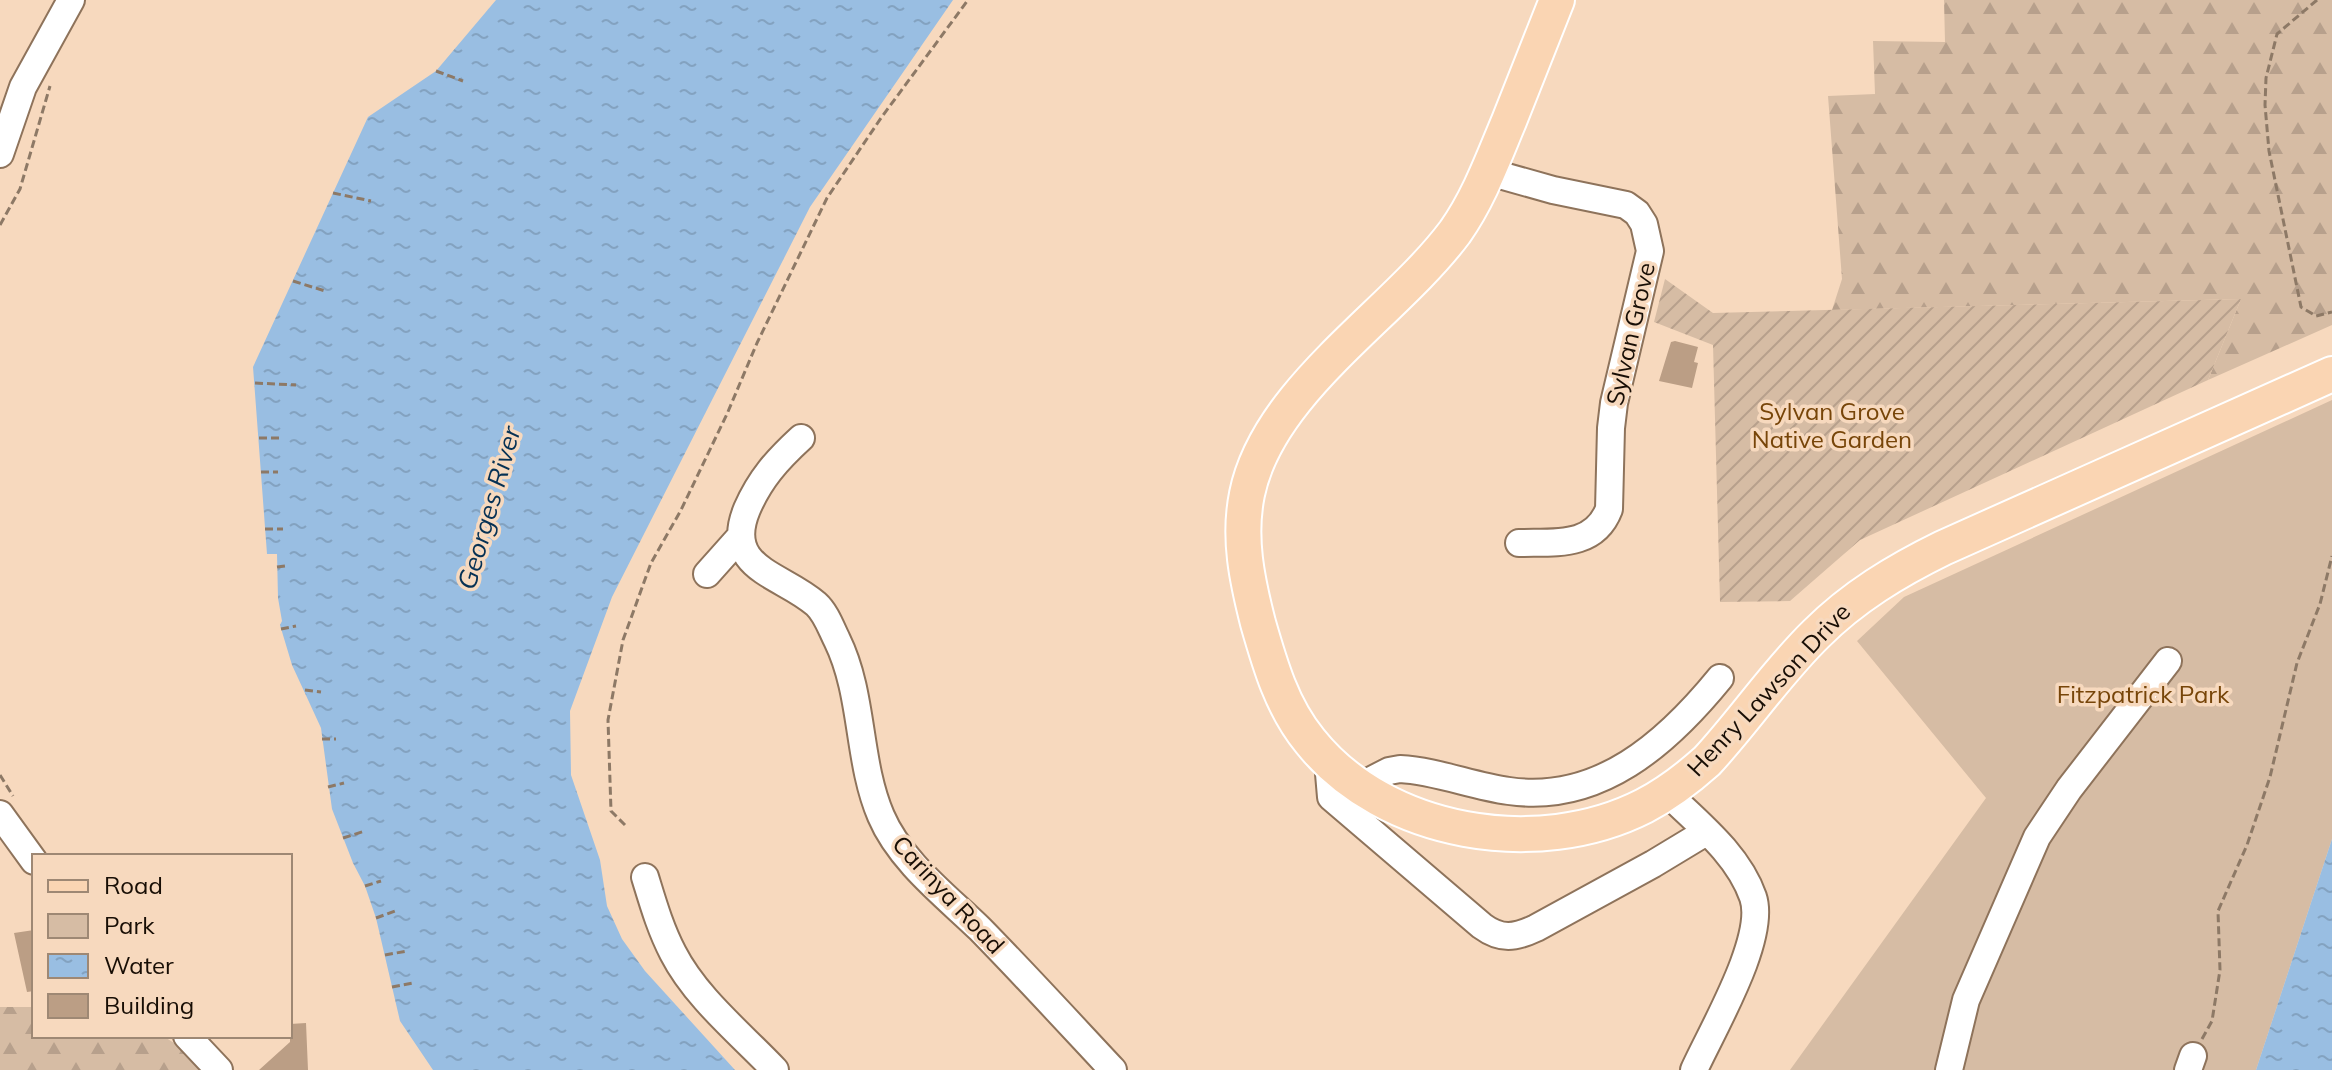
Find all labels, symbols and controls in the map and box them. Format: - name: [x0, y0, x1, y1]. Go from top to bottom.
- street label: Sylvan Grove: [1599, 259, 1661, 408]
- park label: Sylvan Grove Native Garden: [1752, 396, 1912, 454]
- water label: Georges River: [449, 421, 528, 593]
- street label: Henry Lawson Drive: [1680, 597, 1856, 782]
- park label: Fitzpatrick Park: [2057, 679, 2230, 709]
- street label: Carinya Road: [886, 829, 1011, 960]
- legend: [32, 854, 292, 1038]
- text: Road: [104, 870, 163, 900]
- text: Park: [104, 910, 155, 940]
- text: Water: [104, 950, 174, 980]
- text: Building: [104, 990, 194, 1020]

